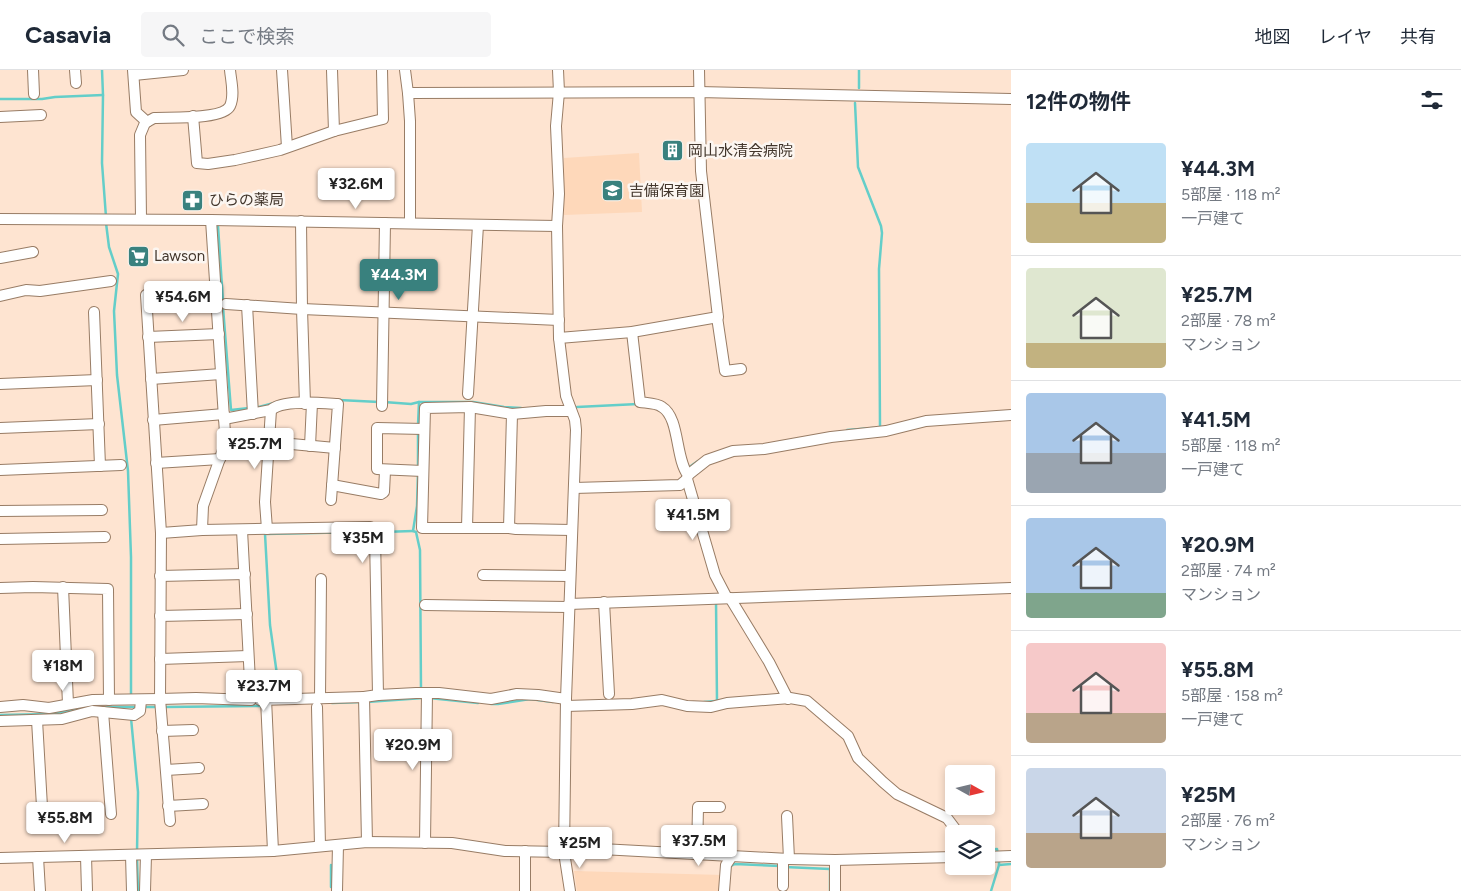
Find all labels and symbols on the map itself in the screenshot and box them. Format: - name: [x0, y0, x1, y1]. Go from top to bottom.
- building icon: 岡山水清会病院: [660, 139, 684, 163]
- place label: 岡山水清会病院: [688, 142, 793, 160]
- pin: ¥32.6M: [315, 168, 397, 210]
- school or university icon: 吉備保育園: [601, 179, 625, 203]
- place label: 吉備保育園: [629, 182, 704, 200]
- pharmacy icon: ひらの薬局: [181, 188, 205, 212]
- place label: ひらの薬局: [209, 191, 284, 209]
- supermarket icon: Lawson: [126, 244, 150, 268]
- place label: Lawson: [154, 247, 205, 265]
- pin: ¥44.3M: [358, 258, 440, 301]
- pin: ¥54.6M: [142, 280, 224, 323]
- pin: ¥25.7M: [214, 428, 296, 470]
- pin: ¥41.5M: [652, 498, 734, 541]
- pin: ¥35M: [333, 522, 393, 564]
- pin: ¥18M: [33, 650, 93, 692]
- pin: ¥23.7M: [223, 670, 305, 712]
- pin: ¥20.9M: [372, 728, 454, 771]
- north arrow: [945, 765, 995, 815]
- pin: ¥55.8M: [24, 802, 106, 844]
- pin: ¥37.5M: [658, 824, 740, 867]
- pin: ¥25M: [550, 826, 610, 869]

